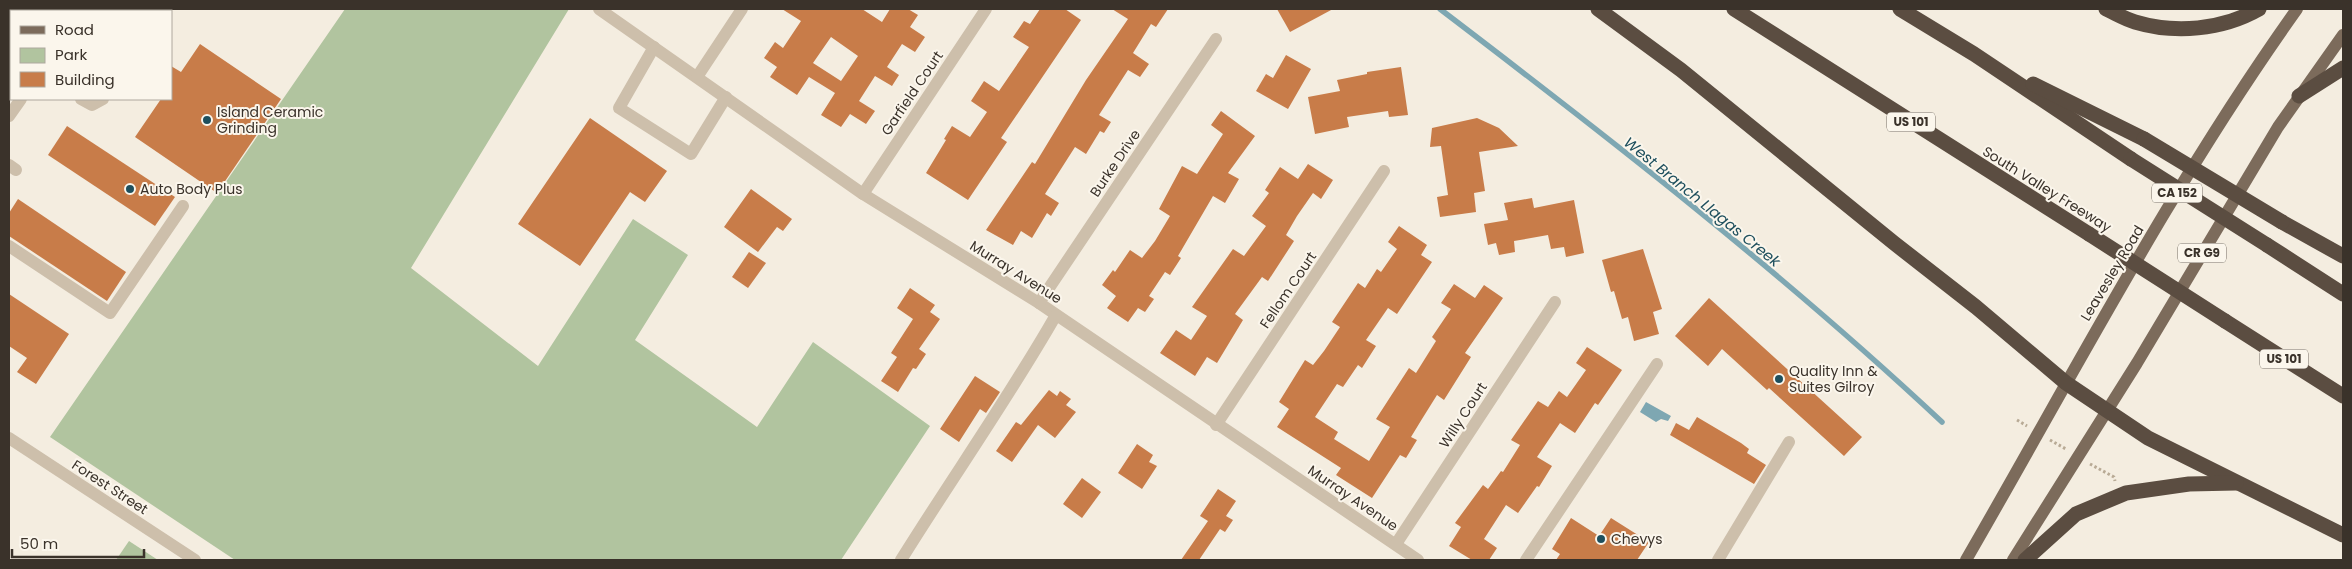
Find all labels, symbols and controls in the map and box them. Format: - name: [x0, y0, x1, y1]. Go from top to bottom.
- legend: [10, 10, 172, 100]
- text: Road: [55, 19, 94, 40]
- text: Park: [55, 44, 87, 65]
- street label: Garfield Court: [876, 47, 948, 139]
- text: Building: [55, 69, 115, 90]
- place label: Island Ceramic Grinding: [217, 102, 323, 138]
- road number: US 101: [1887, 112, 1935, 132]
- marker: Island Ceramic Grinding: [201, 114, 213, 126]
- street label: Burke Drive: [1085, 125, 1145, 201]
- water label: West Branch Llagas Creek: [1620, 132, 1786, 272]
- street label: South Valley Freeway: [1979, 141, 2115, 237]
- place label: Auto Body Plus: [140, 179, 243, 199]
- marker: Auto Body Plus: [124, 183, 136, 195]
- road number: CA 152: [2152, 184, 2202, 202]
- street label: Leavesley Road: [2076, 221, 2148, 325]
- street label: Murray Avenue: [966, 236, 1066, 308]
- road number: CR G9: [2178, 244, 2226, 262]
- street label: Fellom Court: [1255, 248, 1321, 332]
- road number: US 101: [2260, 349, 2308, 368]
- place label: Quality Inn & Suites Gilroy: [1789, 361, 1878, 397]
- marker: Quality Inn & Suites Gilroy: [1773, 373, 1785, 385]
- street label: Willy Court: [1434, 378, 1492, 452]
- street label: Forest Street: [68, 455, 152, 519]
- street label: Murray Avenue: [1304, 460, 1402, 536]
- scale bar: [12, 526, 145, 558]
- place label: Chevys: [1611, 529, 1663, 549]
- text: 50 m: [20, 533, 58, 554]
- marker: Chevys: [1595, 533, 1607, 545]

